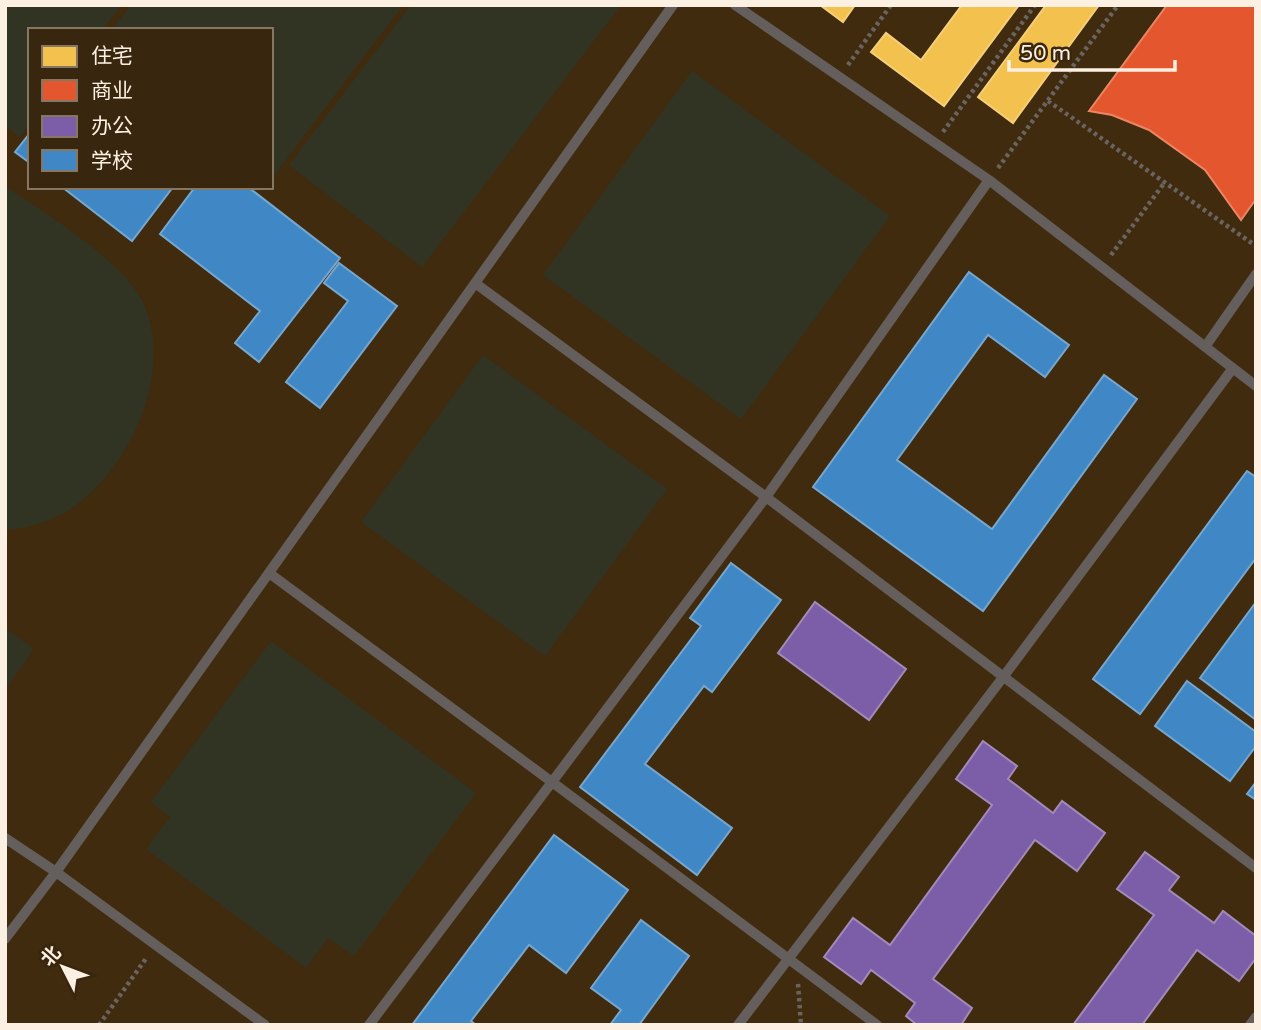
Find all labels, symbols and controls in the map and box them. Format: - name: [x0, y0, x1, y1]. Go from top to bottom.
- legend: [28, 28, 273, 189]
- scale bar: [1009, 28, 1175, 72]
- text: 50 m: [1020, 41, 1071, 66]
- text: 住宅: [91, 44, 133, 69]
- text: 商业: [91, 79, 133, 104]
- text: 办公: [91, 114, 133, 139]
- text: 学校: [91, 149, 133, 174]
- north arrow: [28, 932, 98, 1002]
- text: 北: [37, 942, 66, 971]

